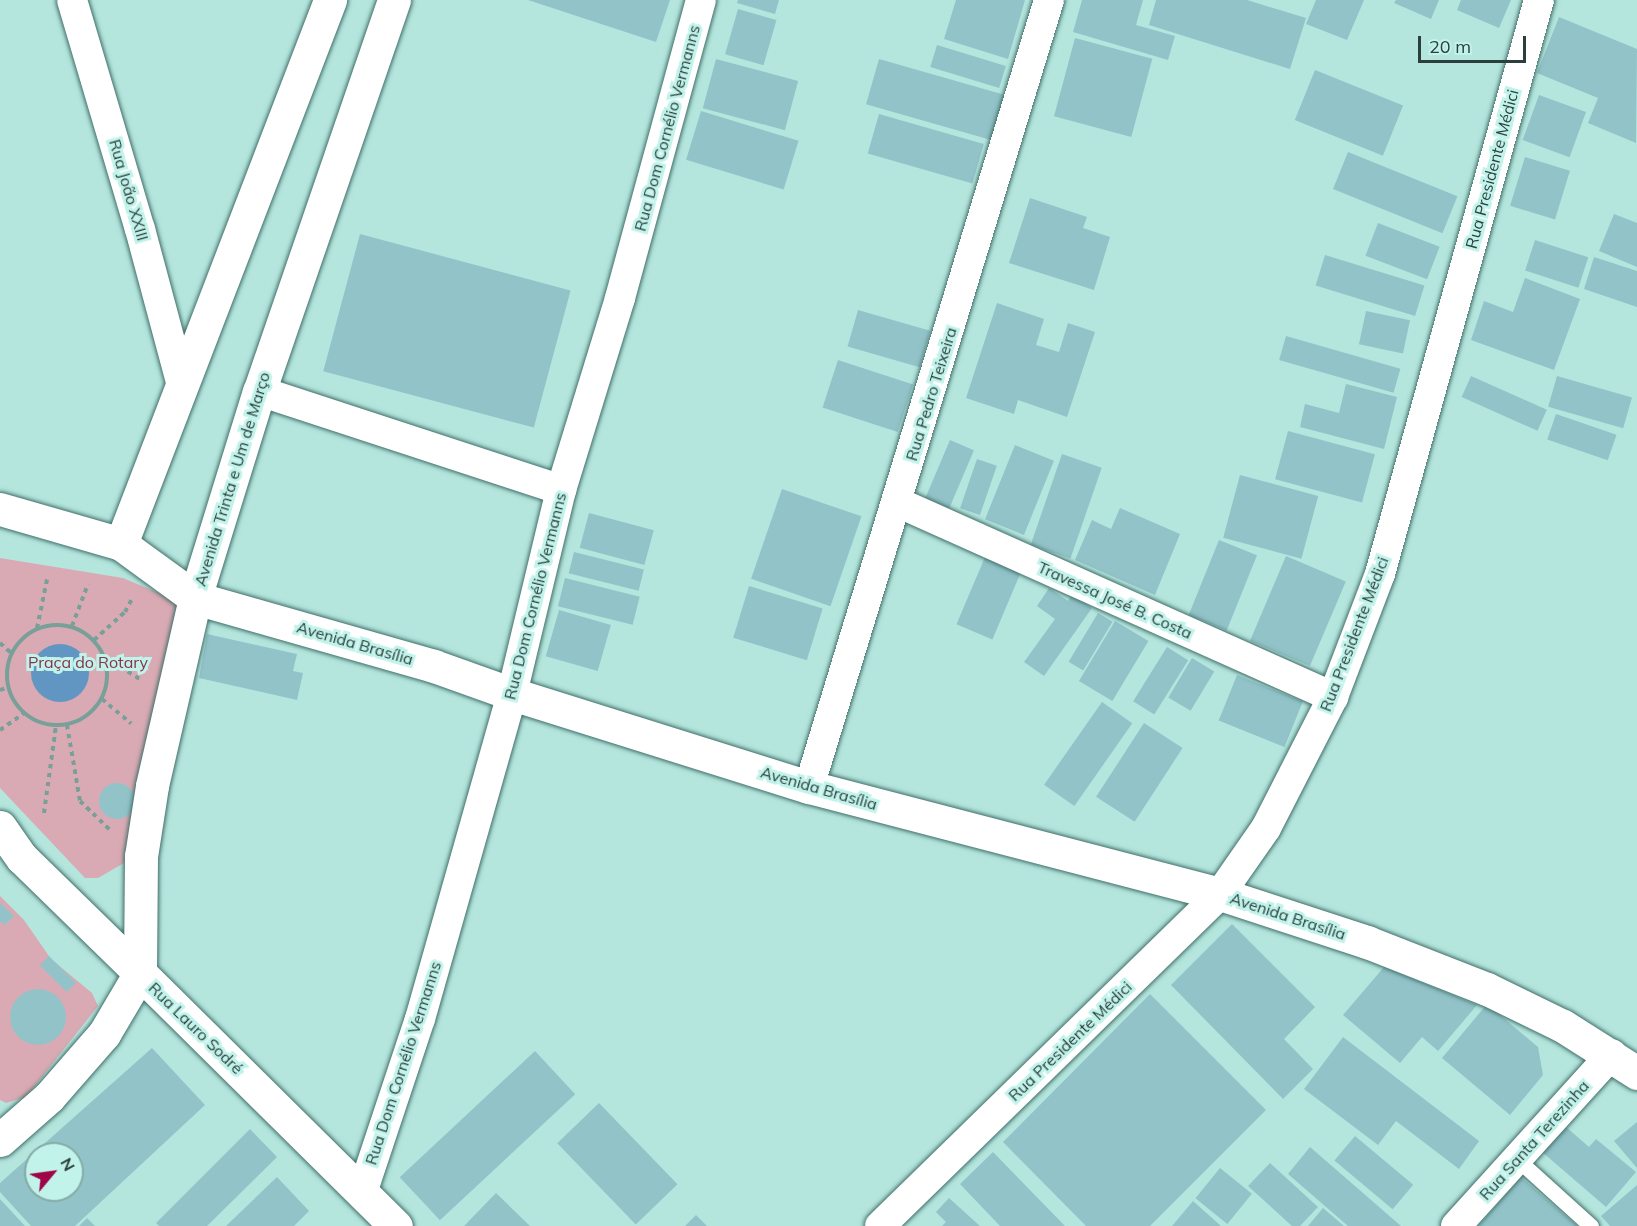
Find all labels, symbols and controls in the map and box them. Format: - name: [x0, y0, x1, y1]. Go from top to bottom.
- street label: Rua Dom Cornélio Vermanns: [630, 23, 704, 233]
- scale bar: [1421, 24, 1529, 62]
- text: 20 m: [1429, 35, 1471, 58]
- street label: Rua Presidente Médici: [1461, 87, 1523, 251]
- street label: Rua João XXIII: [105, 137, 153, 243]
- street label: Rua Pedro Teixeira: [902, 325, 960, 463]
- street label: Avenida Trinta e Um de Março: [190, 370, 274, 588]
- street label: Rua Dom Cornélio Vermanns: [500, 490, 570, 702]
- street label: Rua Presidente Médici: [1316, 554, 1392, 714]
- street label: Travessa José B. Costa: [1035, 557, 1195, 643]
- street label: Avenida Brasília: [295, 617, 415, 669]
- park label: Praça do Rotary: [28, 652, 148, 672]
- street label: Avenida Brasília: [759, 762, 879, 814]
- street label: Avenida Brasília: [1228, 888, 1348, 944]
- street label: Rua Dom Cornélio Vermanns: [361, 959, 445, 1167]
- street label: Rua Presidente Médici: [1004, 977, 1136, 1105]
- street label: Rua Lauro Sodré: [145, 978, 247, 1078]
- street label: Rua Santa Terezinha: [1475, 1076, 1593, 1204]
- north arrow: [24, 1142, 84, 1202]
- text: N: [56, 1154, 80, 1174]

